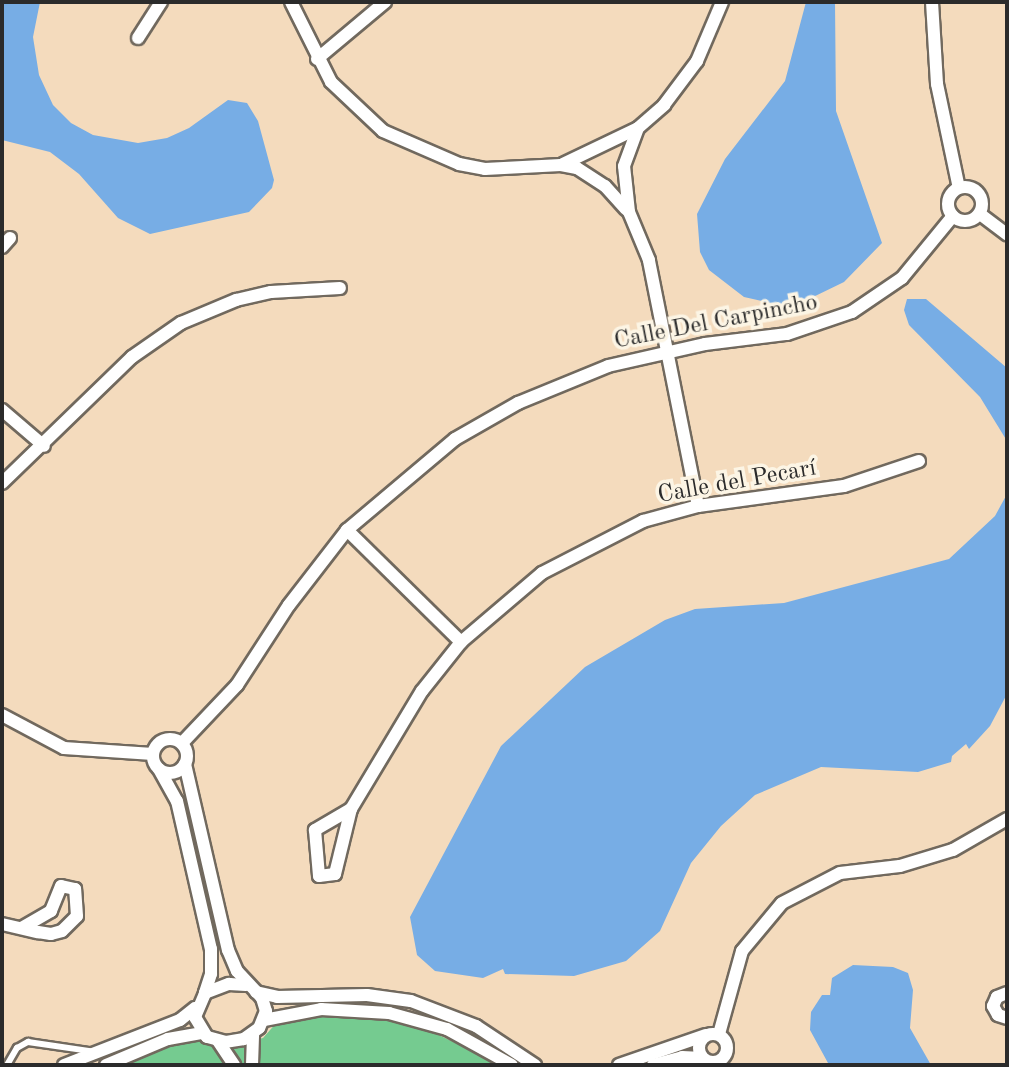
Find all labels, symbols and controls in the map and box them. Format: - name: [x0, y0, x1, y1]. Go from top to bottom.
- street label: Calle Del Carpincho: [612, 289, 820, 357]
- street label: Calle del Pecarí: [656, 455, 818, 511]

